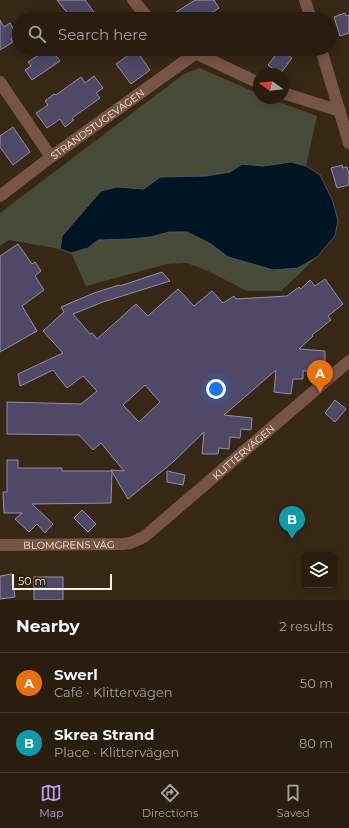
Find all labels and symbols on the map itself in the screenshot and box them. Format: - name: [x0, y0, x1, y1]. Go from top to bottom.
- north arrow: [253, 68, 289, 104]
- street label: STRANDSTUGEVÄGEN: [48, 86, 147, 162]
- pin: A: [307, 360, 333, 393]
- your location: [206, 379, 226, 399]
- street label: KLITTERVÄGEN: [210, 422, 277, 483]
- pin: B: [279, 506, 305, 539]
- street label: BLOMGRENS VÄG: [23, 538, 115, 552]
- scale bar: [12, 572, 112, 591]

